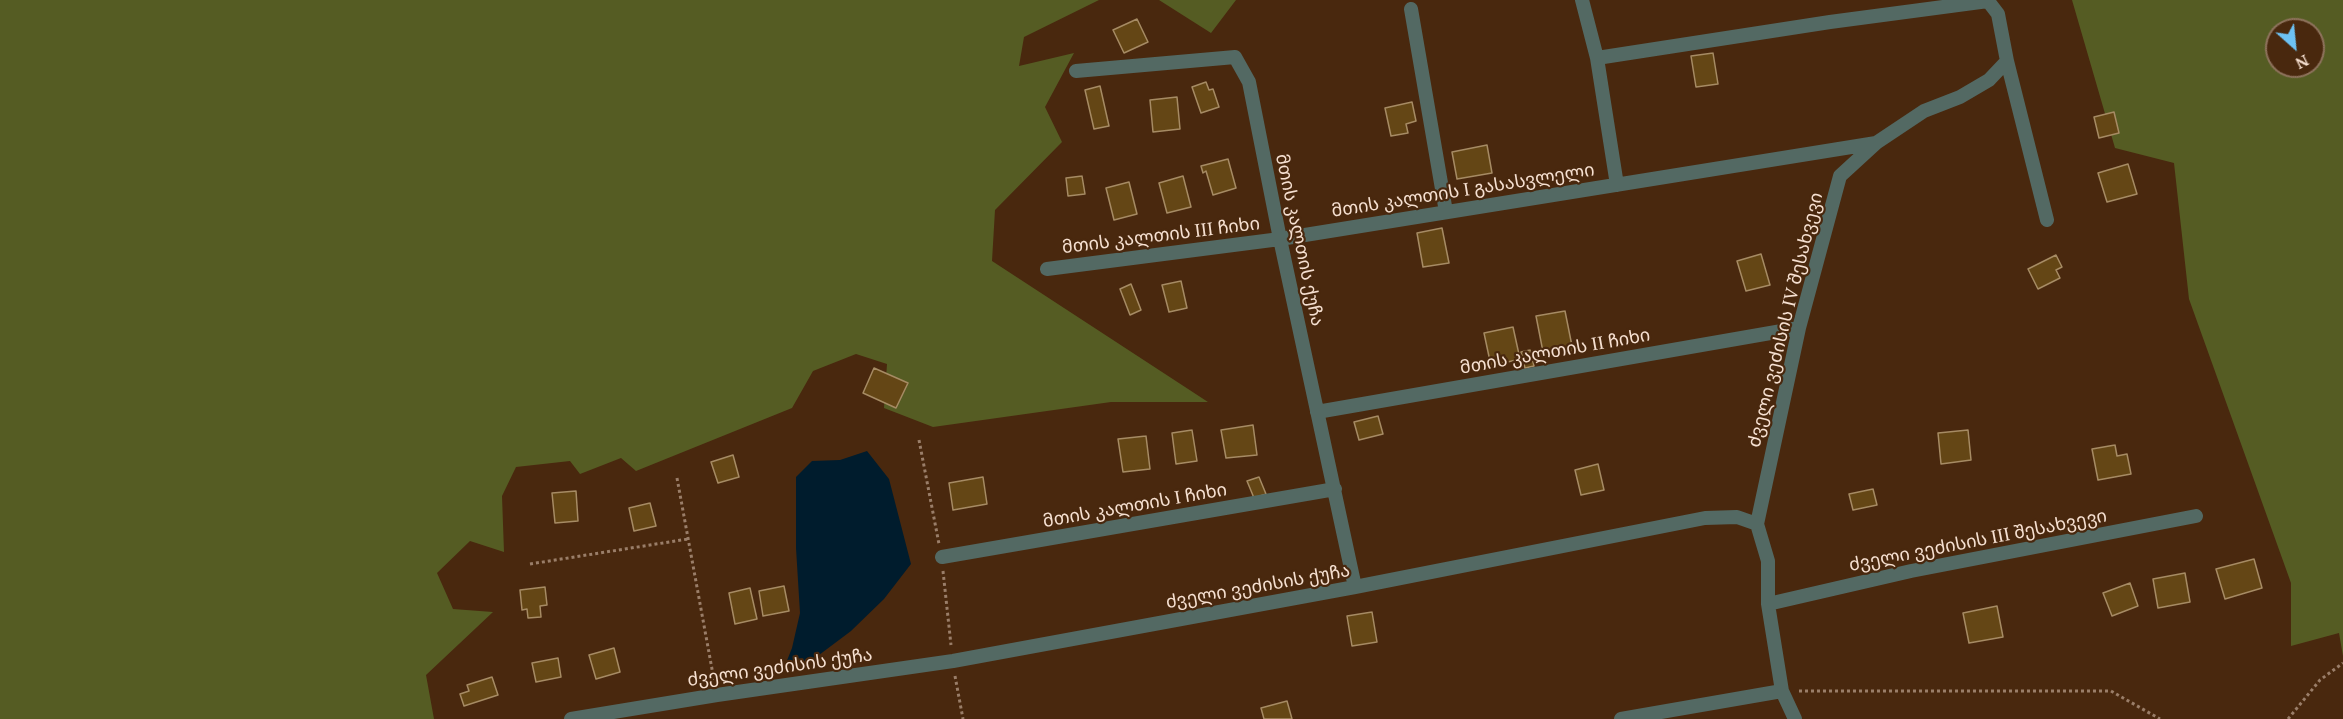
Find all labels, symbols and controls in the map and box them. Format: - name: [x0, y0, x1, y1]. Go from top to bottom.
- north arrow: [2265, 18, 2325, 78]
- text: N: [2292, 50, 2313, 75]
- street label: მთის კალთის ქუჩა: [1270, 152, 1328, 328]
- street label: მთის კალთის I გასასვლელი: [1330, 160, 1596, 222]
- street label: ძველი ვეძისის IV შესახვევი: [1744, 190, 1828, 450]
- street label: მთის კალთის III ჩიხი: [1061, 213, 1261, 259]
- street label: მთის კალთის II ჩიხი: [1458, 325, 1652, 379]
- street label: მთის კალთის I ჩიხი: [1041, 479, 1229, 533]
- street label: ძველი ვეძისის III შესახვევი: [1847, 505, 2109, 577]
- street label: ძველი ვეძისის ქუჩა: [1164, 560, 1352, 614]
- street label: ძველი ვეძისის ქუჩა: [686, 644, 874, 692]

